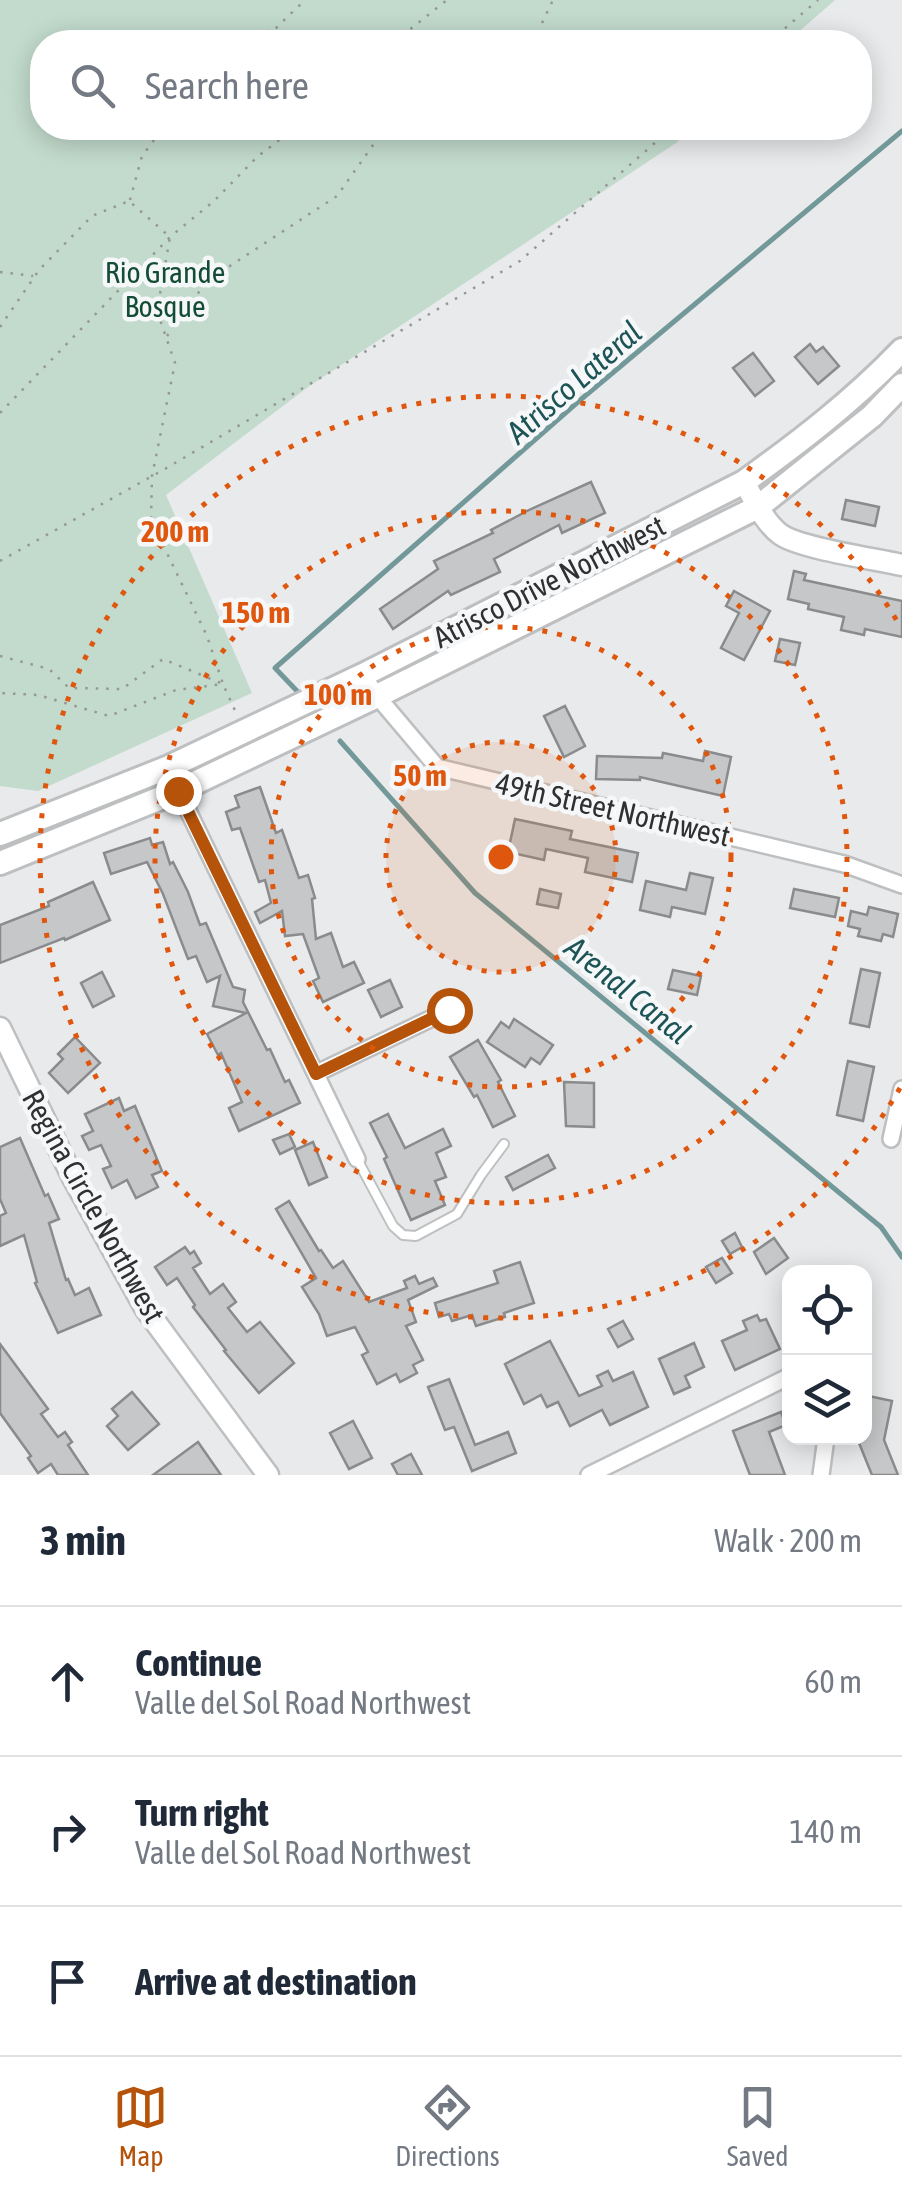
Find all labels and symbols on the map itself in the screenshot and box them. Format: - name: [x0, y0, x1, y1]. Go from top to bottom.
- park label: Rio Grande Bosque: [105, 255, 225, 323]
- water label: Atrisco Lateral: [498, 313, 649, 451]
- street label: Atrisco Drive Northwest: [428, 508, 670, 654]
- text: 200 m: [141, 514, 209, 548]
- text: 150 m: [222, 595, 290, 629]
- text: 100 m: [304, 677, 372, 711]
- text: 50 m: [393, 758, 447, 792]
- street label: 49th Street Northwest: [493, 766, 733, 852]
- route end: [156, 769, 202, 815]
- centre of rings: [483, 839, 519, 875]
- water label: Arenal Canal: [557, 928, 698, 1052]
- route start: [427, 988, 473, 1034]
- street label: Regina Circle Northwest: [16, 1084, 172, 1328]

